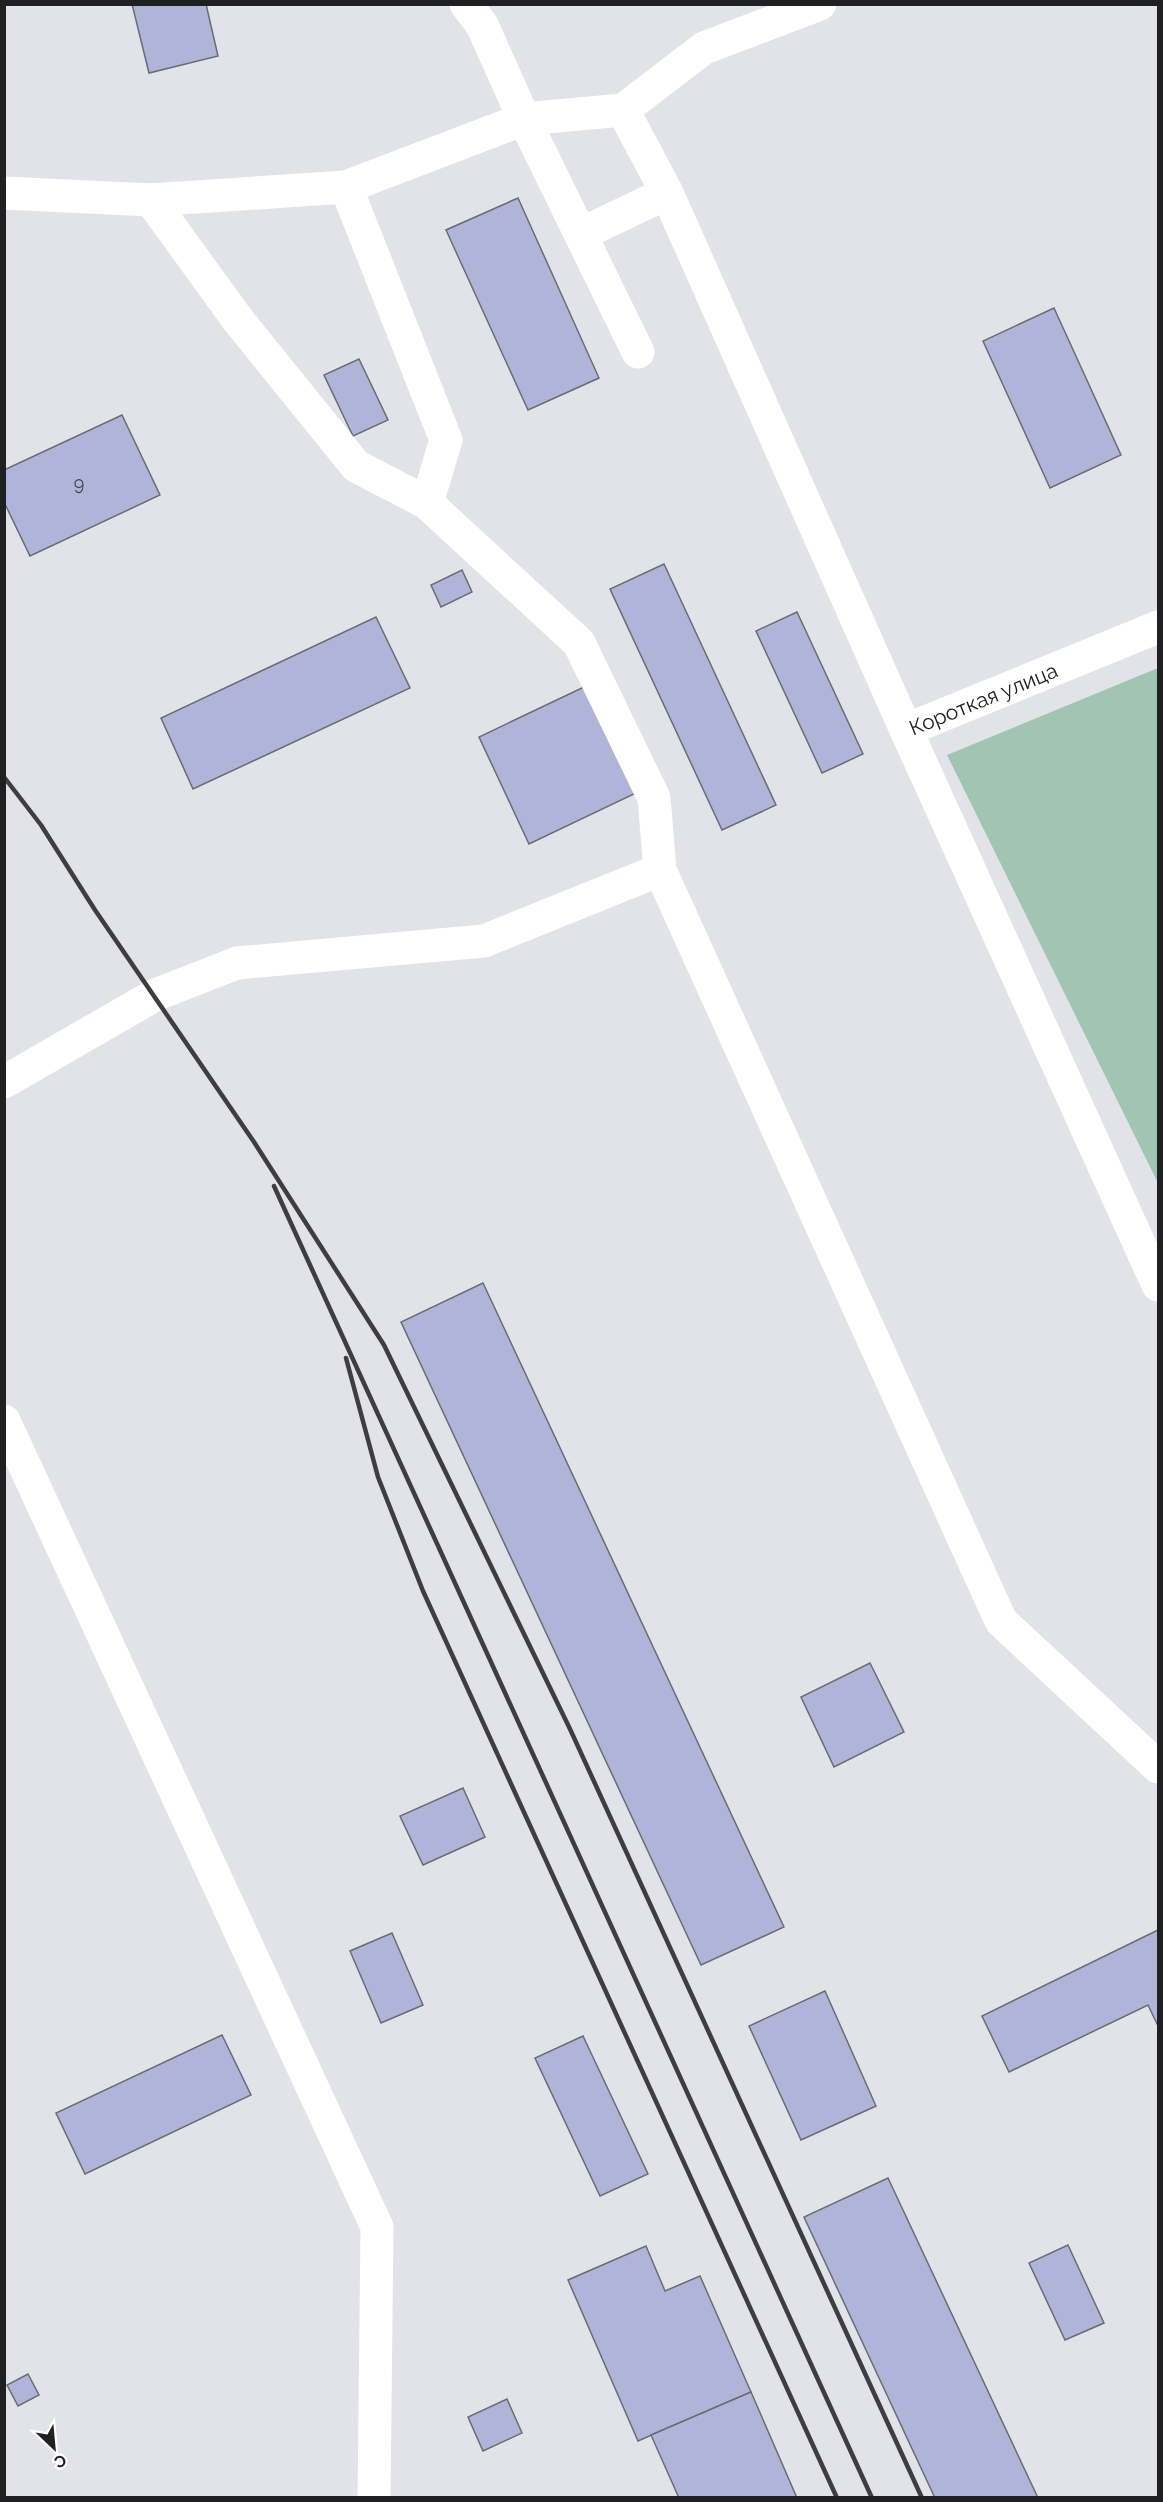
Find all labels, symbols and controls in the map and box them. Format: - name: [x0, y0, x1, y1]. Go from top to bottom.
- house number: 9: [74, 473, 84, 494]
- street label: Короткая улица: [905, 657, 1061, 740]
- north arrow: [24, 2418, 84, 2478]
- text: С: [51, 2450, 69, 2472]

